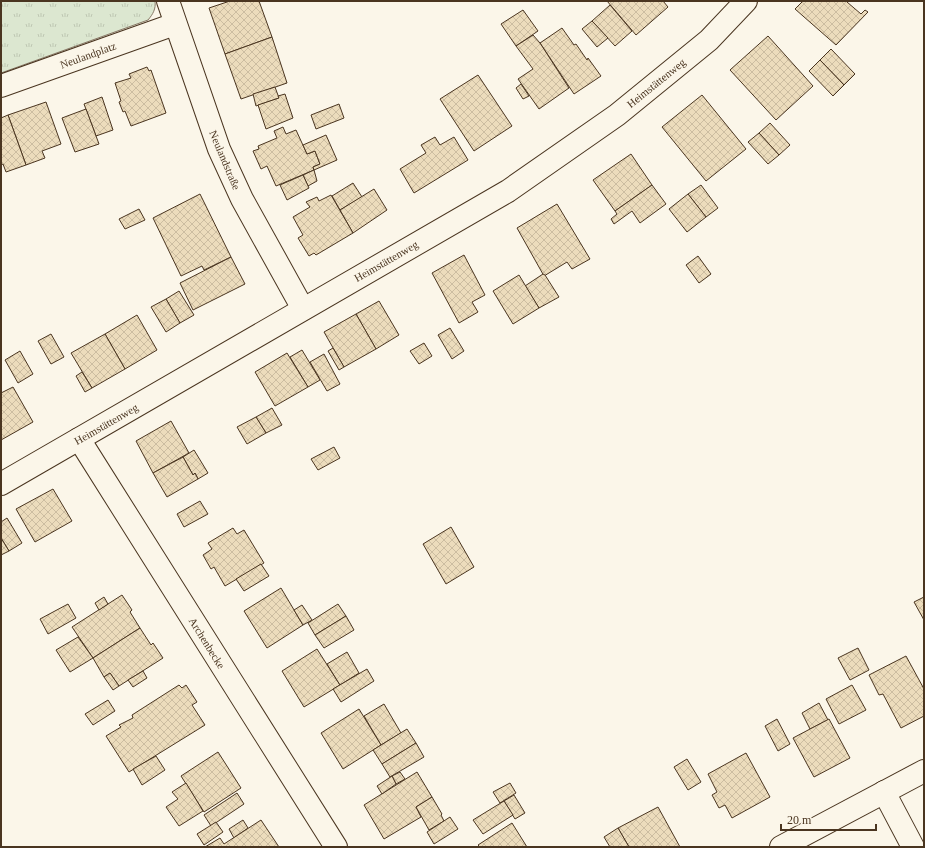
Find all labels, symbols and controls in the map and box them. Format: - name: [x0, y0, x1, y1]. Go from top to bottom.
- street label: Neulandplatz: [58, 39, 118, 71]
- street label: Heimstättenweg: [624, 56, 688, 110]
- street label: Neulandstraße: [207, 128, 243, 192]
- street label: Heimstättenweg: [352, 238, 420, 284]
- street label: Heimstättenweg: [72, 401, 140, 447]
- street label: Archenbecke: [187, 615, 228, 671]
- scale bar: [781, 806, 876, 832]
- text: 20 m: [787, 813, 812, 827]

